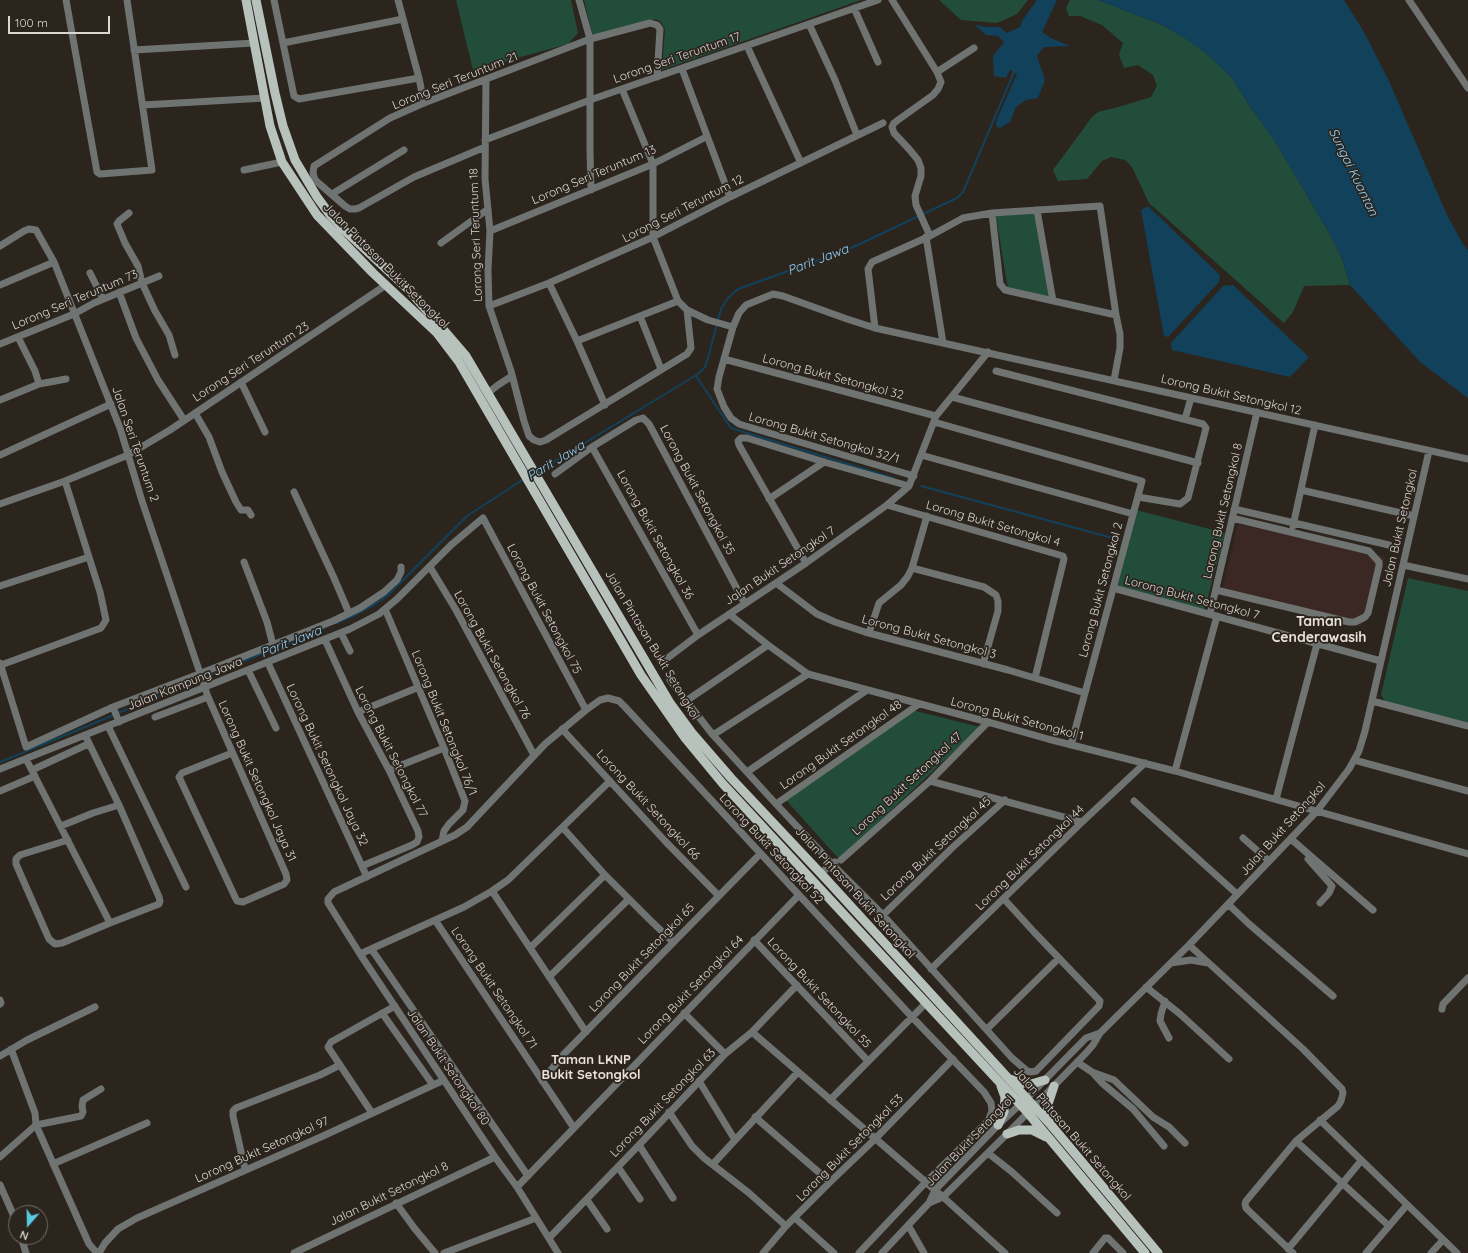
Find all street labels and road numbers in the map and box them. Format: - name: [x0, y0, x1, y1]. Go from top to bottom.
- street label: Lorong Seri Teruntum 17: [611, 29, 743, 87]
- street label: Lorong Seri Teruntum 21: [390, 49, 520, 113]
- street label: Lorong Seri Teruntum 13: [530, 142, 658, 208]
- street label: Lorong Seri Teruntum 18: [466, 168, 486, 302]
- street label: Lorong Seri Teruntum 12: [620, 172, 746, 246]
- street label: Jalan Pintasan Bukit Setongkol: [320, 200, 452, 332]
- street label: Lorong Seri Teruntum 73: [10, 267, 140, 333]
- street label: Lorong Seri Teruntum 23: [190, 319, 312, 405]
- street label: Lorong Bukit Setongkol 32: [761, 351, 905, 403]
- street label: Lorong Bukit Setongkol 12: [1159, 372, 1303, 418]
- street label: Jalan Seri Teruntum 2: [108, 384, 162, 504]
- street label: Lorong Bukit Setongkol 32/1: [747, 410, 901, 466]
- street label: Lorong Bukit Setongkol 35: [657, 422, 737, 558]
- street label: Lorong Bukit Setongkol 8: [1200, 442, 1246, 580]
- street label: Lorong Bukit Setongkol 36: [613, 468, 697, 602]
- street label: Jalan Bukit Setongkol: [1379, 468, 1421, 588]
- street label: Lorong Bukit Setongkol 4: [924, 498, 1062, 550]
- street label: Lorong Bukit Setongkol 2: [1076, 521, 1126, 659]
- street label: Jalan Bukit Setongkol 7: [722, 524, 838, 608]
- street label: Lorong Bukit Setongkol 75: [504, 541, 584, 677]
- street label: Jalan Pintasan Bukit Setongkol: [602, 568, 702, 722]
- street label: Lorong Bukit Setongkol 7: [1123, 573, 1261, 623]
- street label: Lorong Bukit Setongkol 76: [451, 588, 533, 722]
- street label: Lorong Bukit Setongkol 3: [860, 612, 998, 662]
- street label: Lorong Bukit Setongkol 76/1: [408, 648, 480, 798]
- street label: Jalan Kampung Jawa: [125, 654, 245, 714]
- street label: Lorong Bukit Setongkol Jaya 32: [283, 682, 371, 848]
- street label: Lorong Bukit Setongkol 77: [352, 684, 430, 820]
- street label: Lorong Bukit Setongkol 1: [949, 694, 1085, 744]
- street label: Lorong Bukit Setongkol 48: [777, 697, 905, 793]
- street label: Lorong Bukit Setongkol Jaya 31: [215, 698, 299, 864]
- street label: Lorong Bukit Setongkol 47: [849, 729, 965, 839]
- street label: Lorong Bukit Setongkol 66: [593, 747, 703, 863]
- street label: Jalan Bukit Setongkol: [1237, 779, 1329, 879]
- street label: Lorong Bukit Setongkol 52: [716, 791, 826, 907]
- street label: Lorong Bukit Setongkol 45: [878, 794, 994, 904]
- street label: Lorong Bukit Setongkol 44: [973, 802, 1087, 914]
- street label: Jalan Pintasan Bukit Setongkol: [792, 824, 918, 962]
- street label: Lorong Bukit Setongkol 65: [586, 901, 698, 1015]
- street label: Lorong Bukit Setongkol 71: [448, 924, 540, 1052]
- street label: Lorong Bukit Setongkol 64: [635, 933, 747, 1047]
- street label: Lorong Bukit Setongkol 55: [764, 935, 874, 1051]
- street label: Jalan Bukit Setongkol 80: [404, 1006, 492, 1128]
- street label: Lorong Bukit Setongkol 63: [607, 1046, 719, 1160]
- street label: Jalan Pintasan Bukit Setongkol: [1010, 1064, 1134, 1204]
- street label: Lorong Bukit Setongkol 53: [794, 1092, 906, 1204]
- street label: Jalan Bukit Setongkol: [923, 1093, 1017, 1189]
- street label: Lorong Bukit Setongkol 97: [193, 1114, 331, 1186]
- street label: Jalan Bukit Setongkol 8: [327, 1159, 451, 1229]

